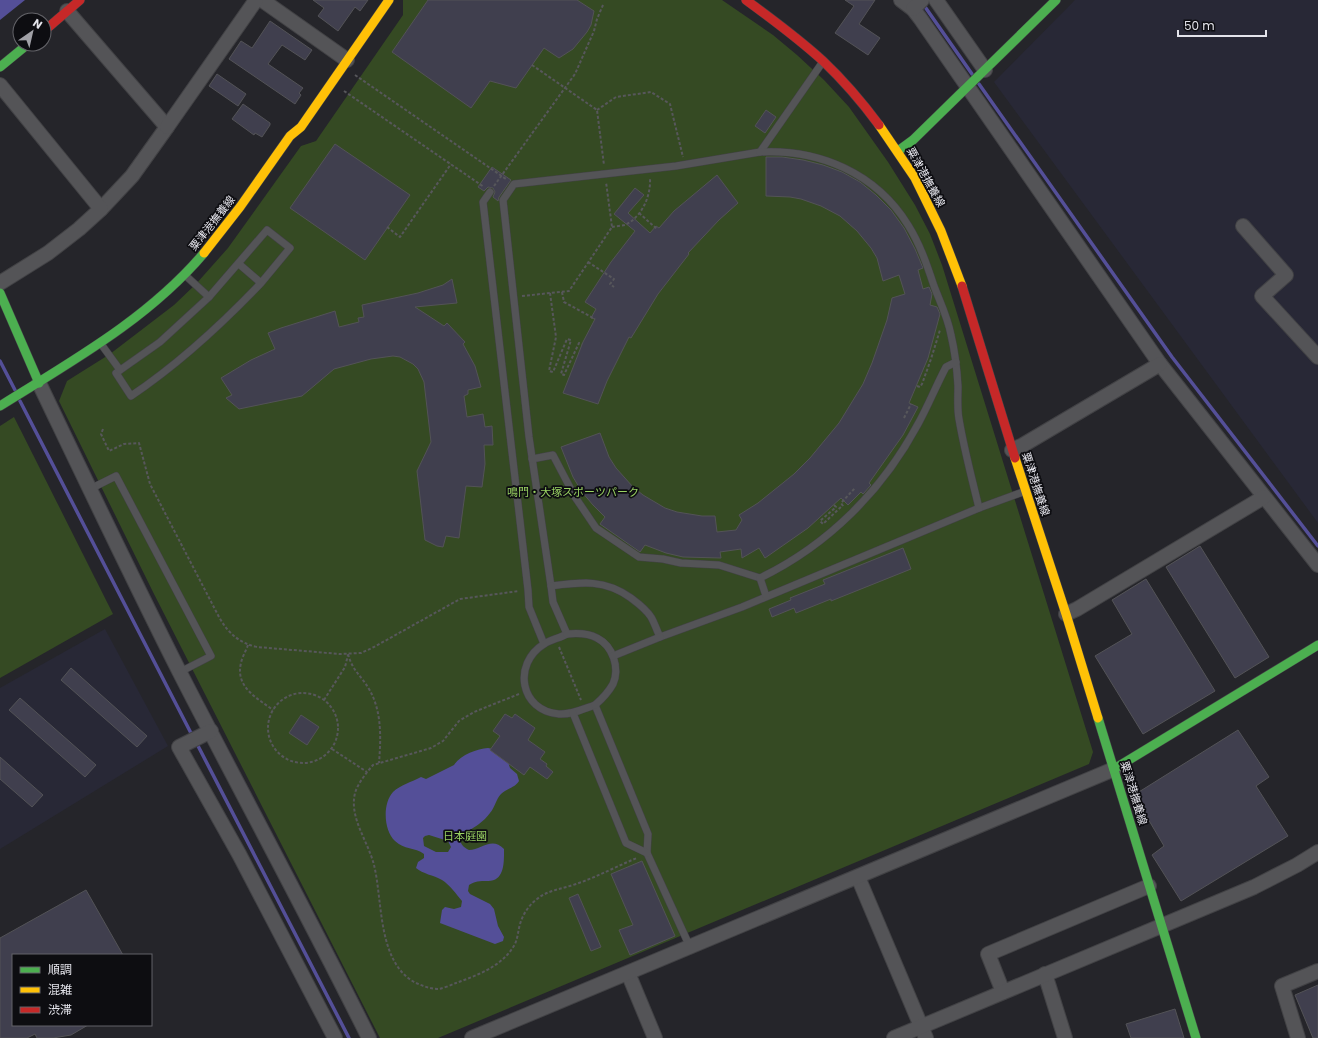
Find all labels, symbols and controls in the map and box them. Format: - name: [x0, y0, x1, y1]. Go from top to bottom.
- north arrow: [12, 12, 52, 52]
- scale bar: [1178, 12, 1266, 38]
- text: N: [30, 15, 45, 33]
- text: 50 m: [1184, 17, 1215, 34]
- street label: 粟津港撫養線: [903, 144, 949, 210]
- street label: 粟津港撫養線: [185, 192, 239, 254]
- street label: 粟津港撫養線: [1018, 450, 1054, 518]
- park label: 鳴門・大塚スポーツパーク: [507, 484, 639, 500]
- street label: 粟津港撫養線: [1117, 759, 1151, 827]
- park label: 日本庭園: [443, 828, 487, 844]
- legend: [12, 954, 152, 1026]
- text: 順調: [48, 961, 72, 978]
- text: 混雑: [48, 981, 72, 998]
- text: 渋滞: [48, 1001, 72, 1018]

